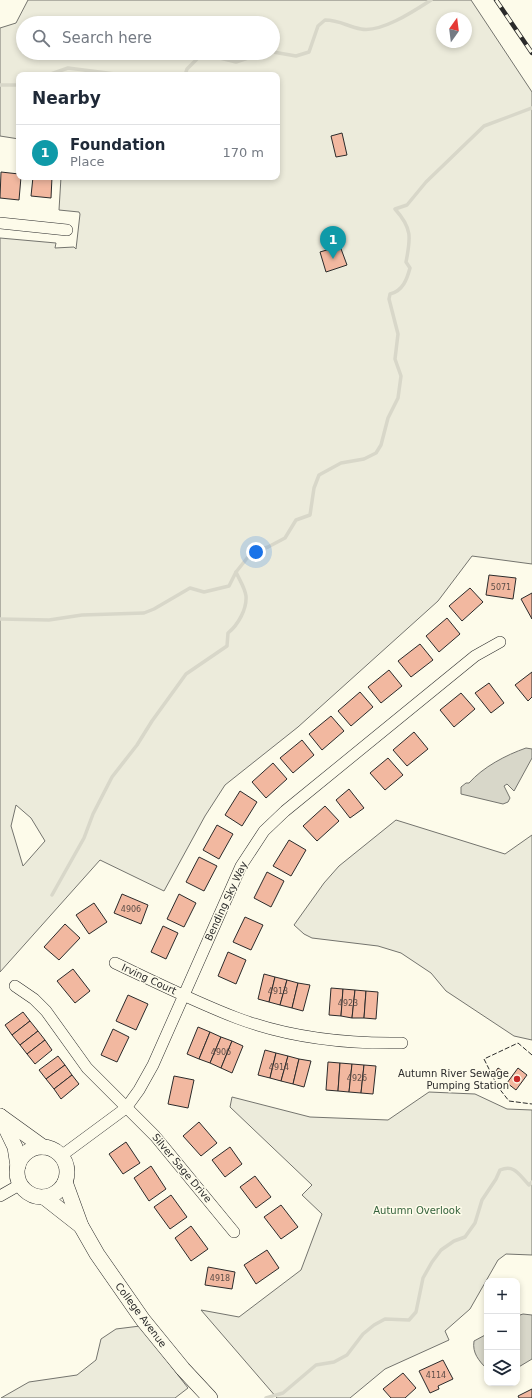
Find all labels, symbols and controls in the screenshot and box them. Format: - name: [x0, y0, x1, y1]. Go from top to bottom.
- north arrow: [436, 12, 472, 48]
- search box: [16, 16, 280, 60]
- icon: search: [30, 27, 52, 49]
- text: Search here: [62, 29, 152, 47]
- text: Nearby: [32, 88, 101, 108]
- text: Foundation: [70, 136, 165, 154]
- text: 1: [40, 145, 50, 160]
- text: 170 m: [222, 145, 264, 160]
- text: Place: [70, 154, 105, 169]
- pin: 1: [320, 226, 346, 259]
- your location: [246, 542, 266, 562]
- house number: 5071: [491, 583, 511, 592]
- street label: Bending Sky Way: [203, 859, 249, 943]
- house number: 4906: [121, 905, 141, 914]
- street label: Irving Court: [120, 962, 178, 997]
- house number: 4913: [268, 987, 288, 996]
- house number: 4923: [338, 999, 358, 1008]
- house number: 4906: [211, 1048, 231, 1057]
- house number: 4914: [269, 1063, 289, 1072]
- place label: Autumn River Sewage Pumping Station: [398, 1068, 509, 1091]
- house number: 4926: [347, 1074, 367, 1083]
- marker: Autumn River Sewage Pumping Station: [512, 1074, 522, 1084]
- street label: Silver Sage Drive: [150, 1131, 214, 1205]
- park label: Autumn Overlook: [373, 1205, 461, 1216]
- house number: 4918: [210, 1274, 230, 1283]
- map controls: [484, 1278, 520, 1386]
- button: +: [484, 1278, 520, 1314]
- street label: College Avenue: [113, 1281, 169, 1349]
- button: −: [484, 1314, 520, 1350]
- button: layers: [484, 1350, 520, 1386]
- house number: 4114: [426, 1371, 446, 1380]

